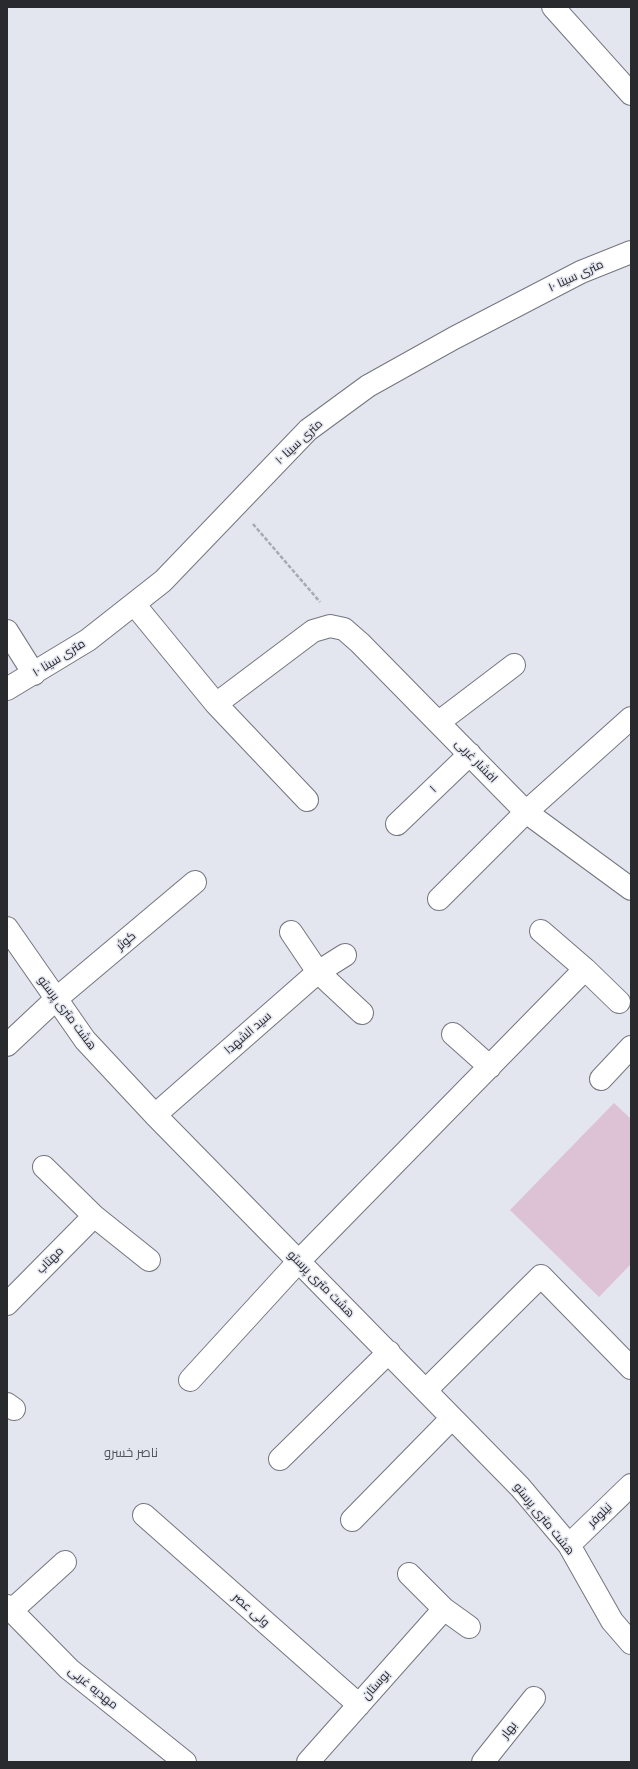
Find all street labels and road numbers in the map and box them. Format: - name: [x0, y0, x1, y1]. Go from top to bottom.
- street label: ۱۰ متری سینا: [546, 257, 606, 295]
- street label: ۱۰ متری سینا: [272, 417, 326, 467]
- street label: ۱۰ متری سینا: [30, 636, 88, 680]
- street label: افشار غربی: [452, 736, 500, 786]
- street label: ۱: [427, 783, 439, 795]
- street label: کوثر: [113, 929, 139, 953]
- street label: هشت متری پرستو: [35, 973, 99, 1053]
- street label: سید الشهدا: [222, 1009, 274, 1057]
- street label: مهتاب: [34, 1244, 66, 1276]
- street label: هشت متری پرستو: [285, 1248, 357, 1320]
- street label: هشت متری پرستو: [510, 1480, 578, 1558]
- street label: نیلوفر: [585, 1500, 615, 1530]
- street label: ولی عصر: [230, 1590, 272, 1630]
- street label: مهدیه غربی: [65, 1664, 121, 1712]
- street label: بوستان: [359, 1667, 393, 1703]
- street label: بهار: [498, 1719, 520, 1741]

